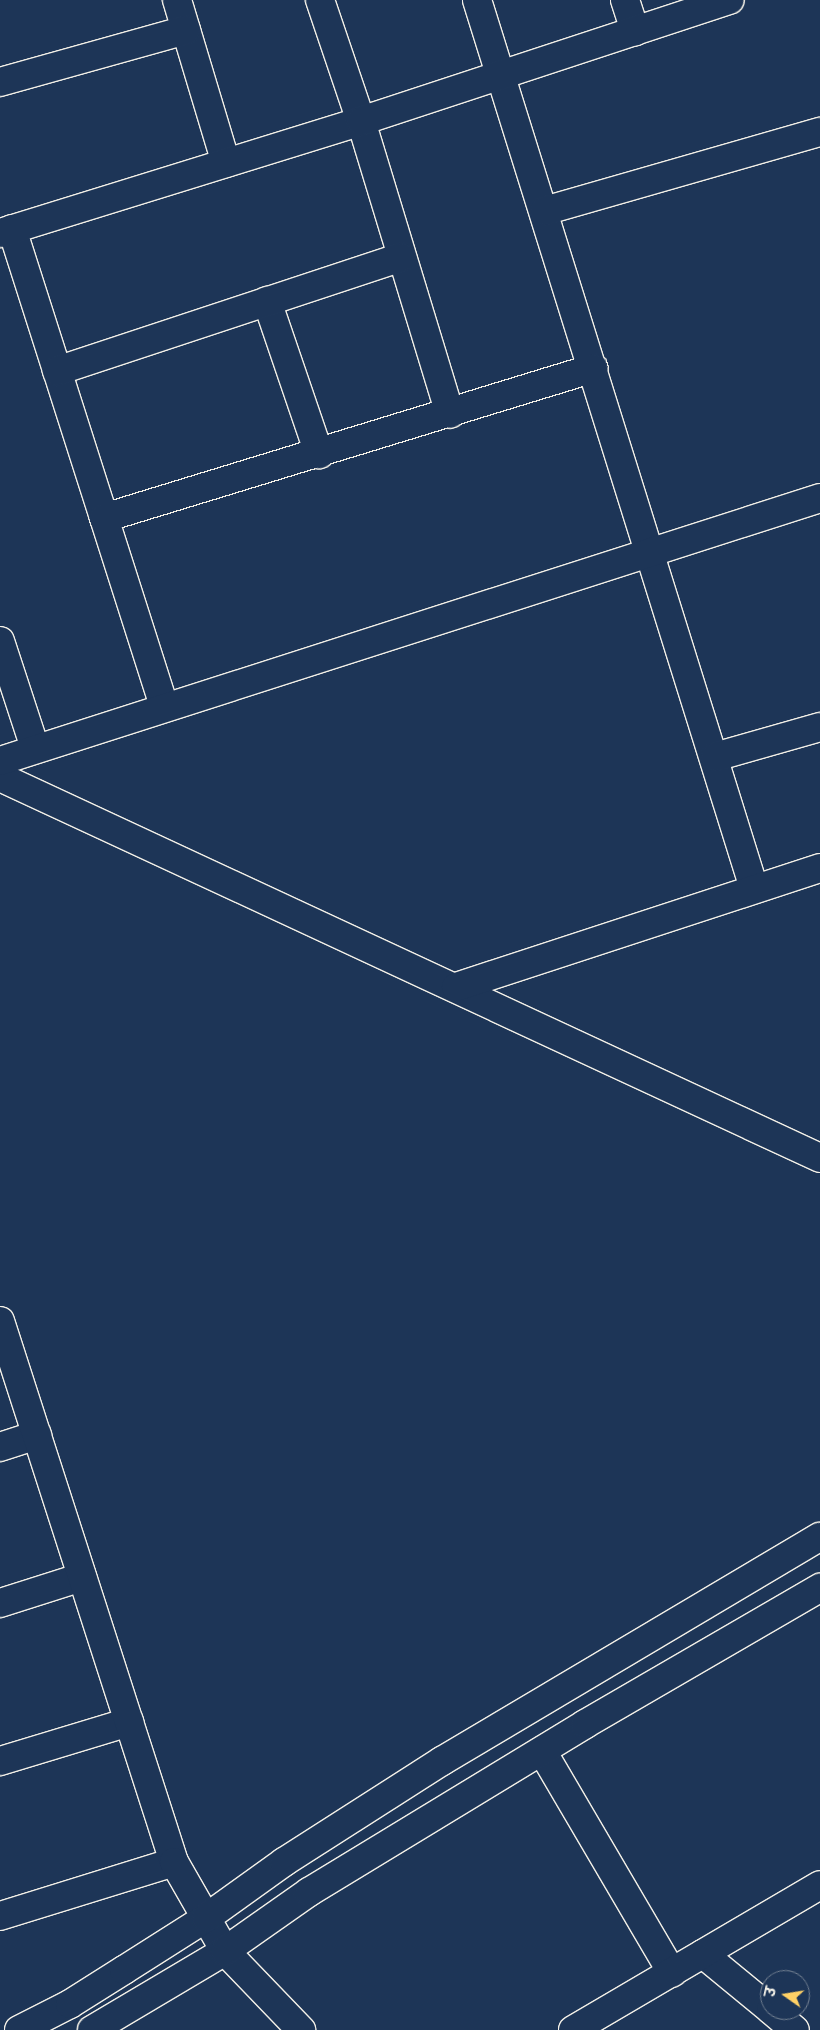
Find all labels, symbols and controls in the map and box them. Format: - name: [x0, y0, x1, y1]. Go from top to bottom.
- north arrow: [760, 1970, 810, 2020]
- text: उ: [762, 1985, 781, 1998]

